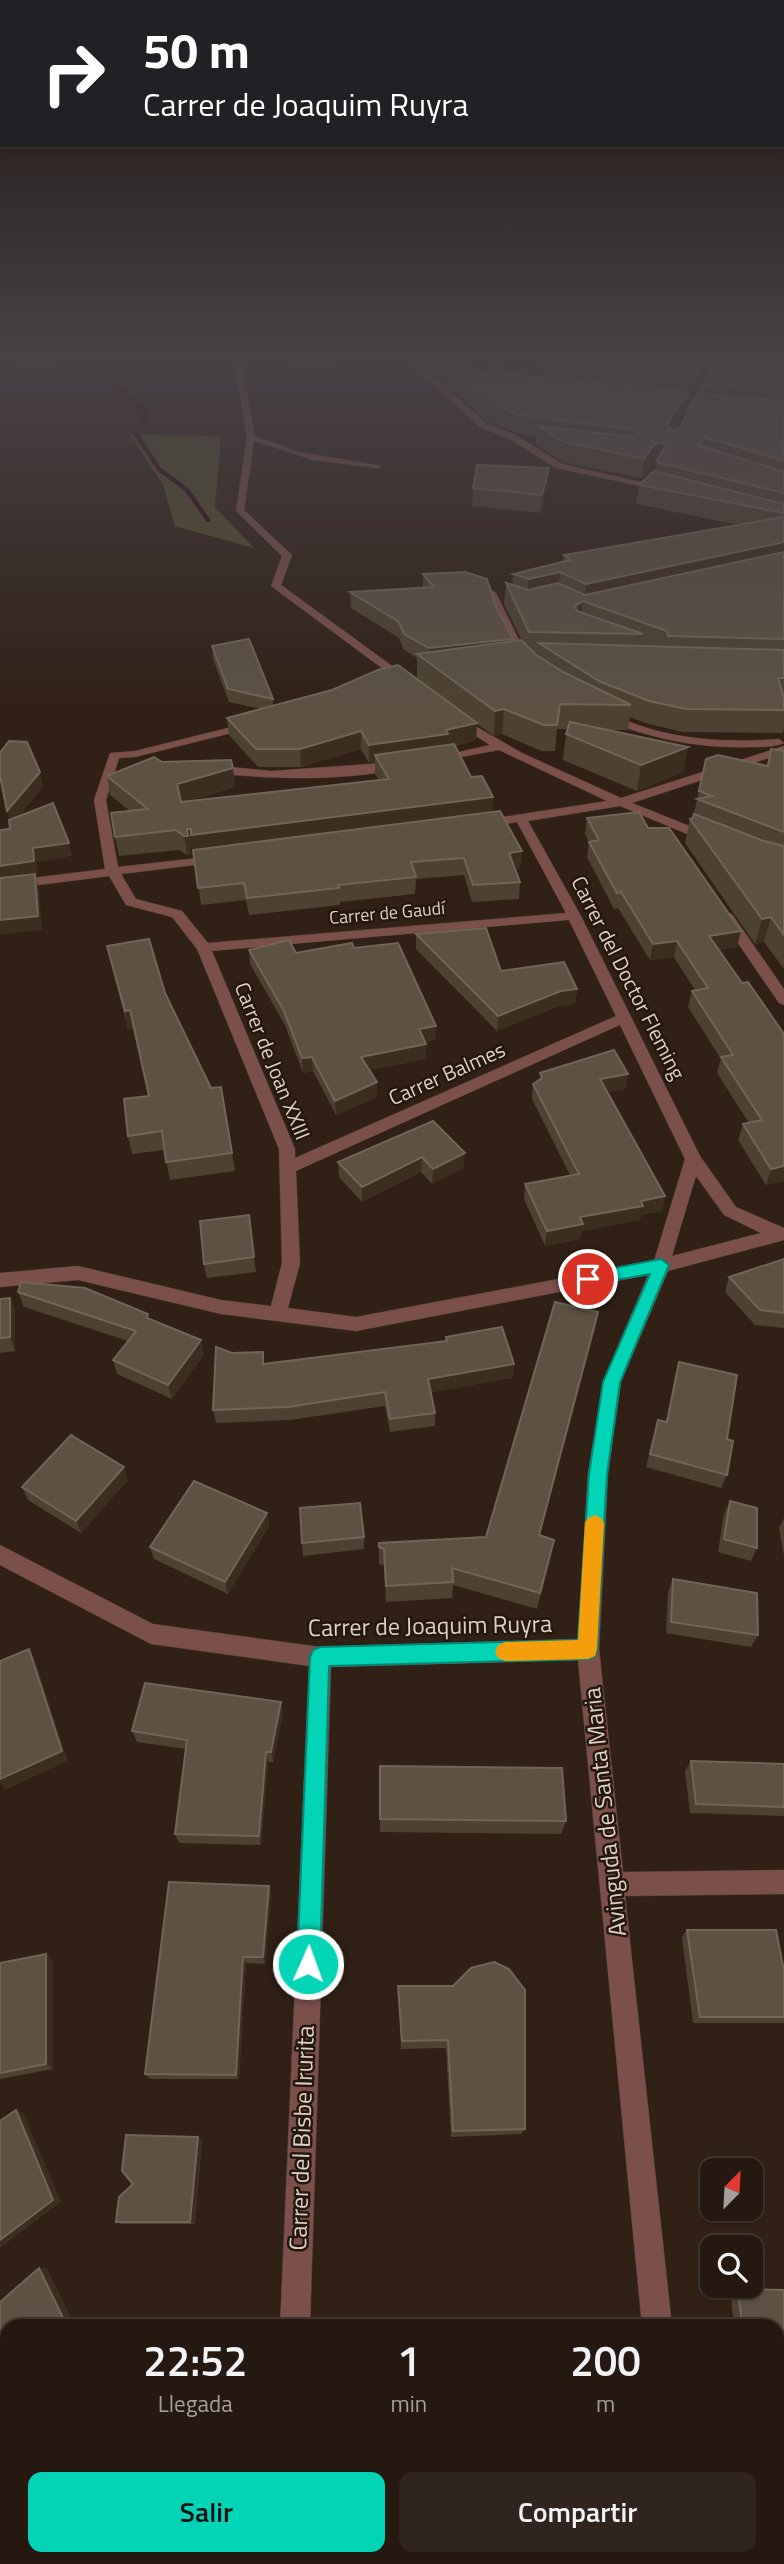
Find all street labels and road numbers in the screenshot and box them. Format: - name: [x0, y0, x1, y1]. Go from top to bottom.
- street label: Carrer del Doctor Fleming: [564, 870, 694, 1085]
- street label: Carrer de Gaudí: [328, 894, 448, 931]
- street label: Carrer de Joan XXIII: [227, 977, 319, 1144]
- street label: Carrer Balmes: [383, 1033, 510, 1113]
- street label: Carrer de Joaquim Ruyra: [308, 1605, 552, 1645]
- street label: Avinguda de Santa Maria: [573, 1686, 635, 1938]
- street label: Carrer del Bisbe Irurita: [279, 2025, 323, 2251]

